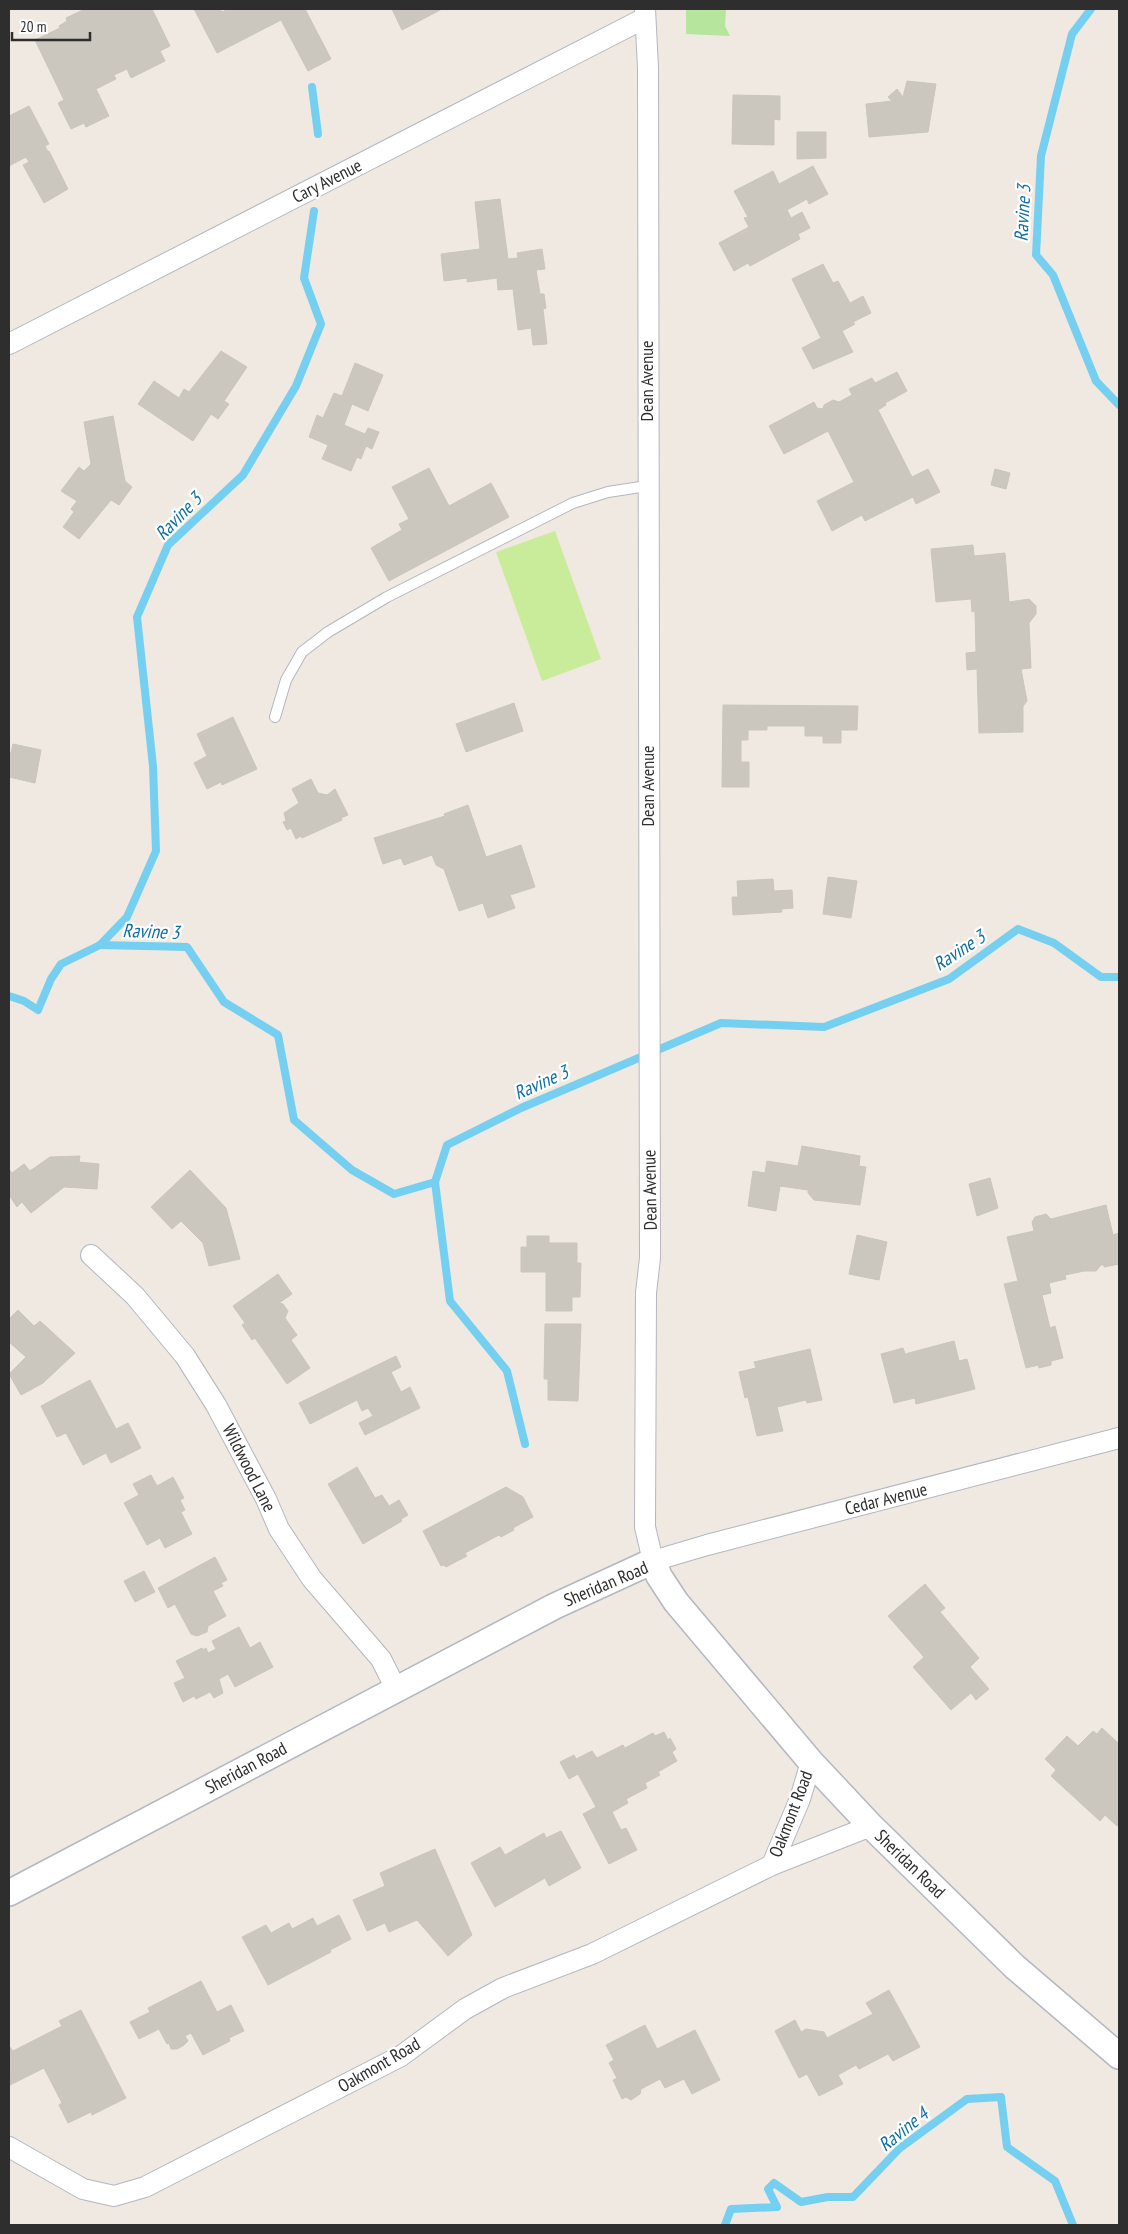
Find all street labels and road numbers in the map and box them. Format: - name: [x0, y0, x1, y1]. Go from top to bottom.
- street label: Cary Avenue: [288, 153, 366, 208]
- street label: Dean Avenue: [635, 341, 658, 421]
- street label: Dean Avenue: [636, 746, 659, 826]
- street label: Dean Avenue: [637, 1149, 662, 1231]
- street label: Wildwood Lane: [218, 1420, 281, 1515]
- street label: Cedar Avenue: [842, 1477, 929, 1520]
- street label: Sheridan Road: [560, 1556, 651, 1612]
- street label: Sheridan Road: [201, 1736, 291, 1799]
- street label: Oakmont Road: [764, 1767, 818, 1860]
- street label: Sheridan Road: [870, 1824, 950, 1903]
- street label: Oakmont Road: [334, 2032, 424, 2097]

